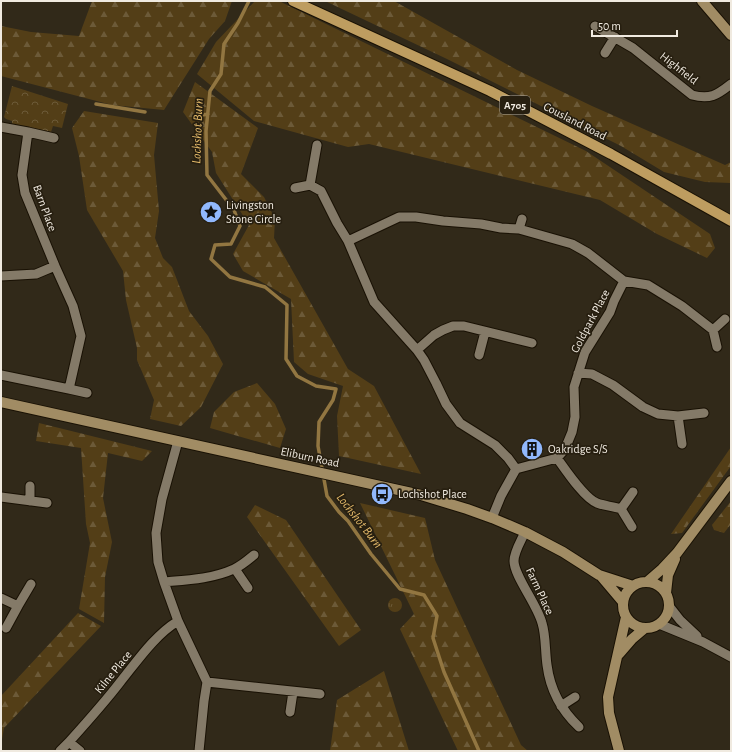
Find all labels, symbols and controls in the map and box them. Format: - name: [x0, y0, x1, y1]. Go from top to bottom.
- scale bar: [592, 12, 677, 38]
- text: 50 m: [598, 20, 621, 32]
- street label: Highfield: [658, 50, 700, 86]
- road number: A705: [500, 96, 530, 114]
- water label: Lochshot Burn: [190, 98, 206, 164]
- street label: Cousland Road: [541, 100, 609, 142]
- street label: Barn Place: [31, 183, 59, 233]
- place icon: Livingston Stone Circle: [198, 199, 224, 225]
- place label: Livingston Stone Circle: [226, 199, 281, 225]
- street label: Goldpark Place: [568, 287, 612, 355]
- building icon: Oakridge S/S: [519, 436, 545, 462]
- place label: Oakridge S/S: [548, 443, 608, 455]
- street label: Eliburn Road: [280, 445, 340, 469]
- bus stop icon: Lochshot Place: [369, 481, 395, 507]
- place label: Lochshot Place: [398, 488, 467, 500]
- water label: Lochshot Burn: [334, 491, 384, 551]
- street label: Farm Place: [524, 566, 556, 616]
- street label: Kilne Place: [92, 648, 134, 696]

